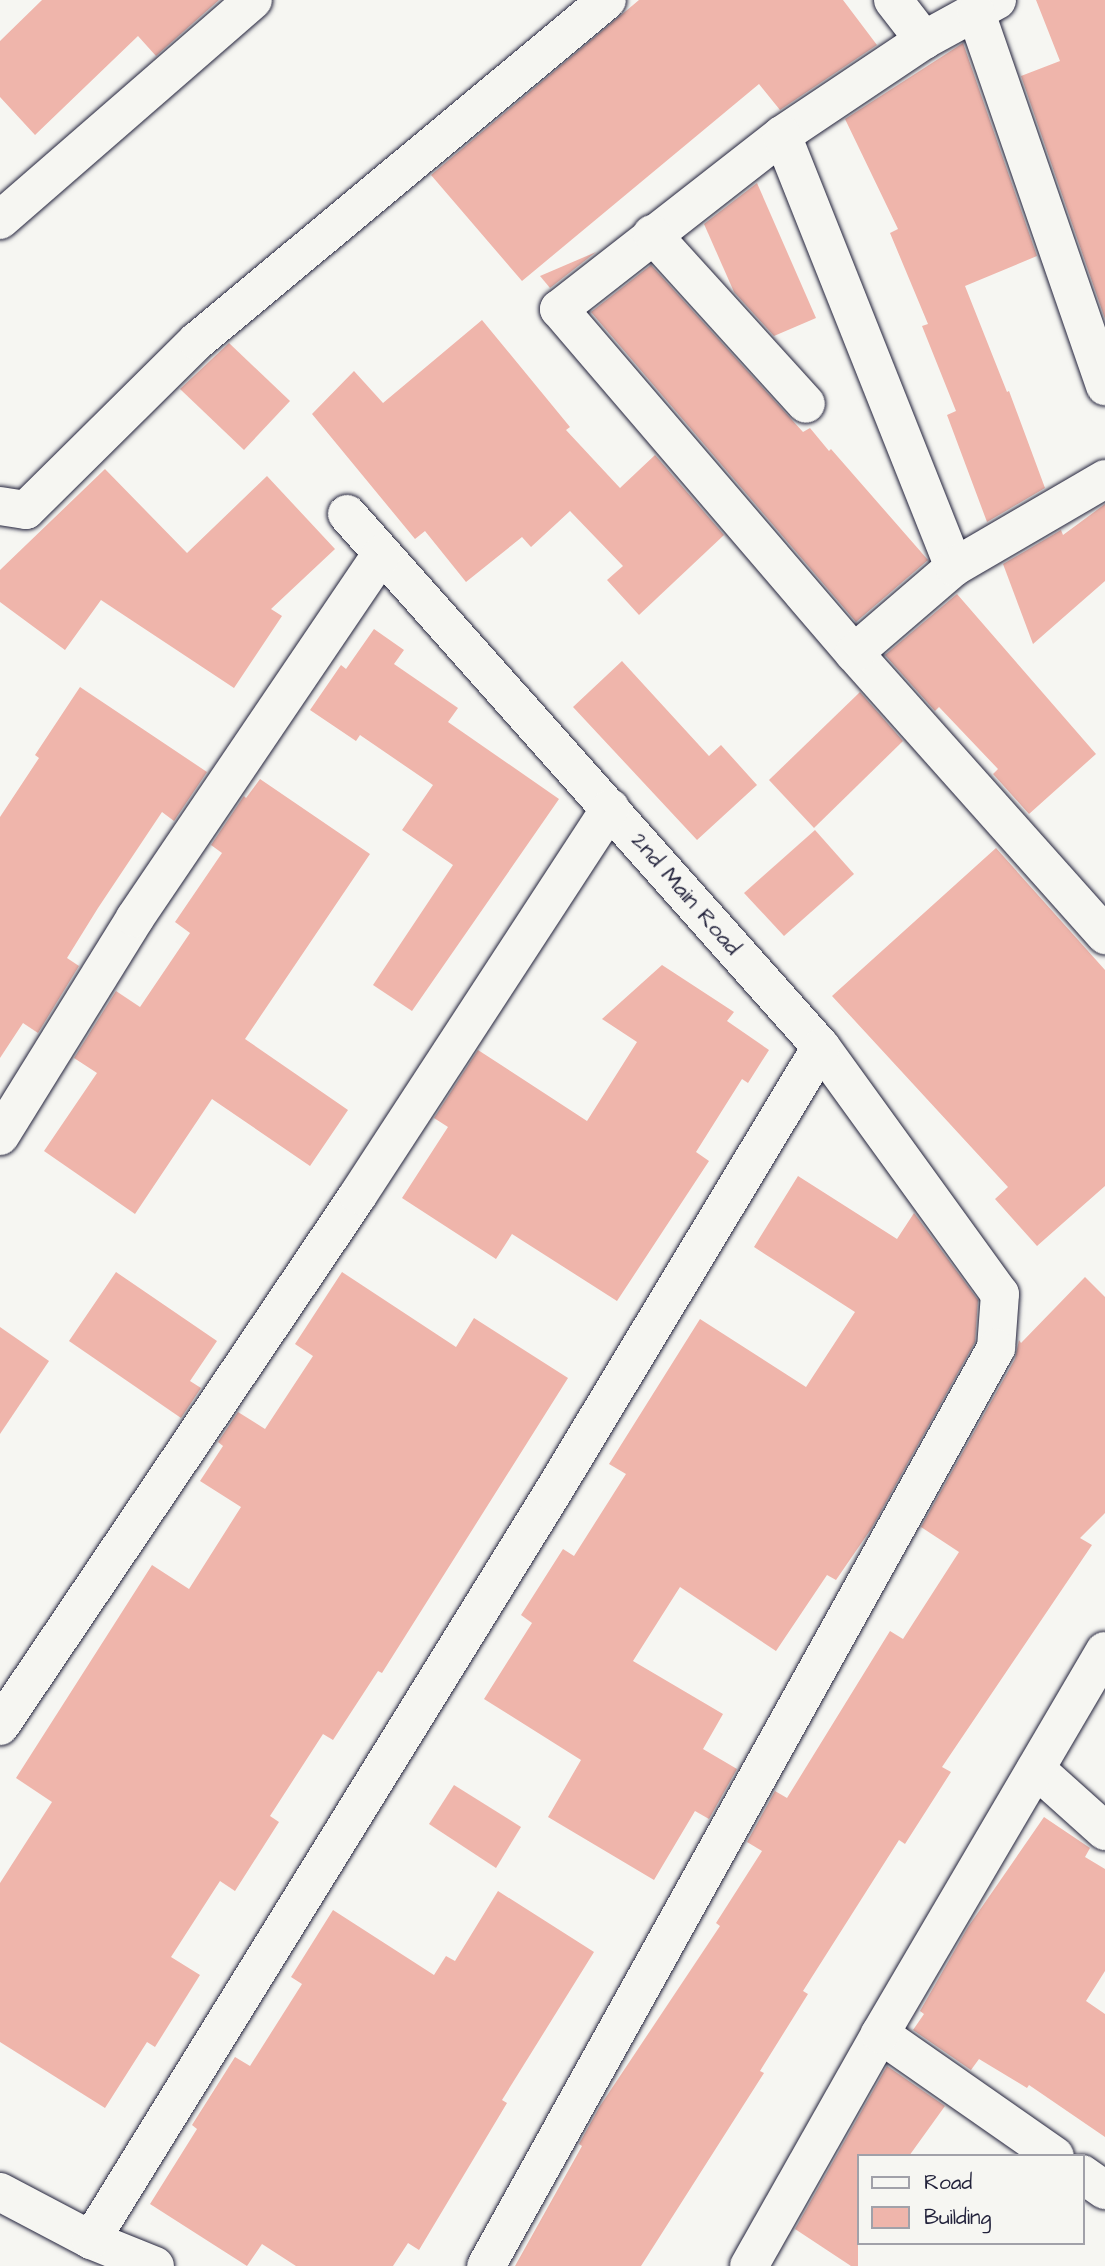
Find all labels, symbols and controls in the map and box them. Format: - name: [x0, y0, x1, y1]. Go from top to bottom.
- street label: 2nd Main Road: [625, 827, 747, 961]
- legend: [856, 2154, 1084, 2245]
- text: Road: [924, 2168, 972, 2197]
- text: Building: [924, 2203, 991, 2232]

